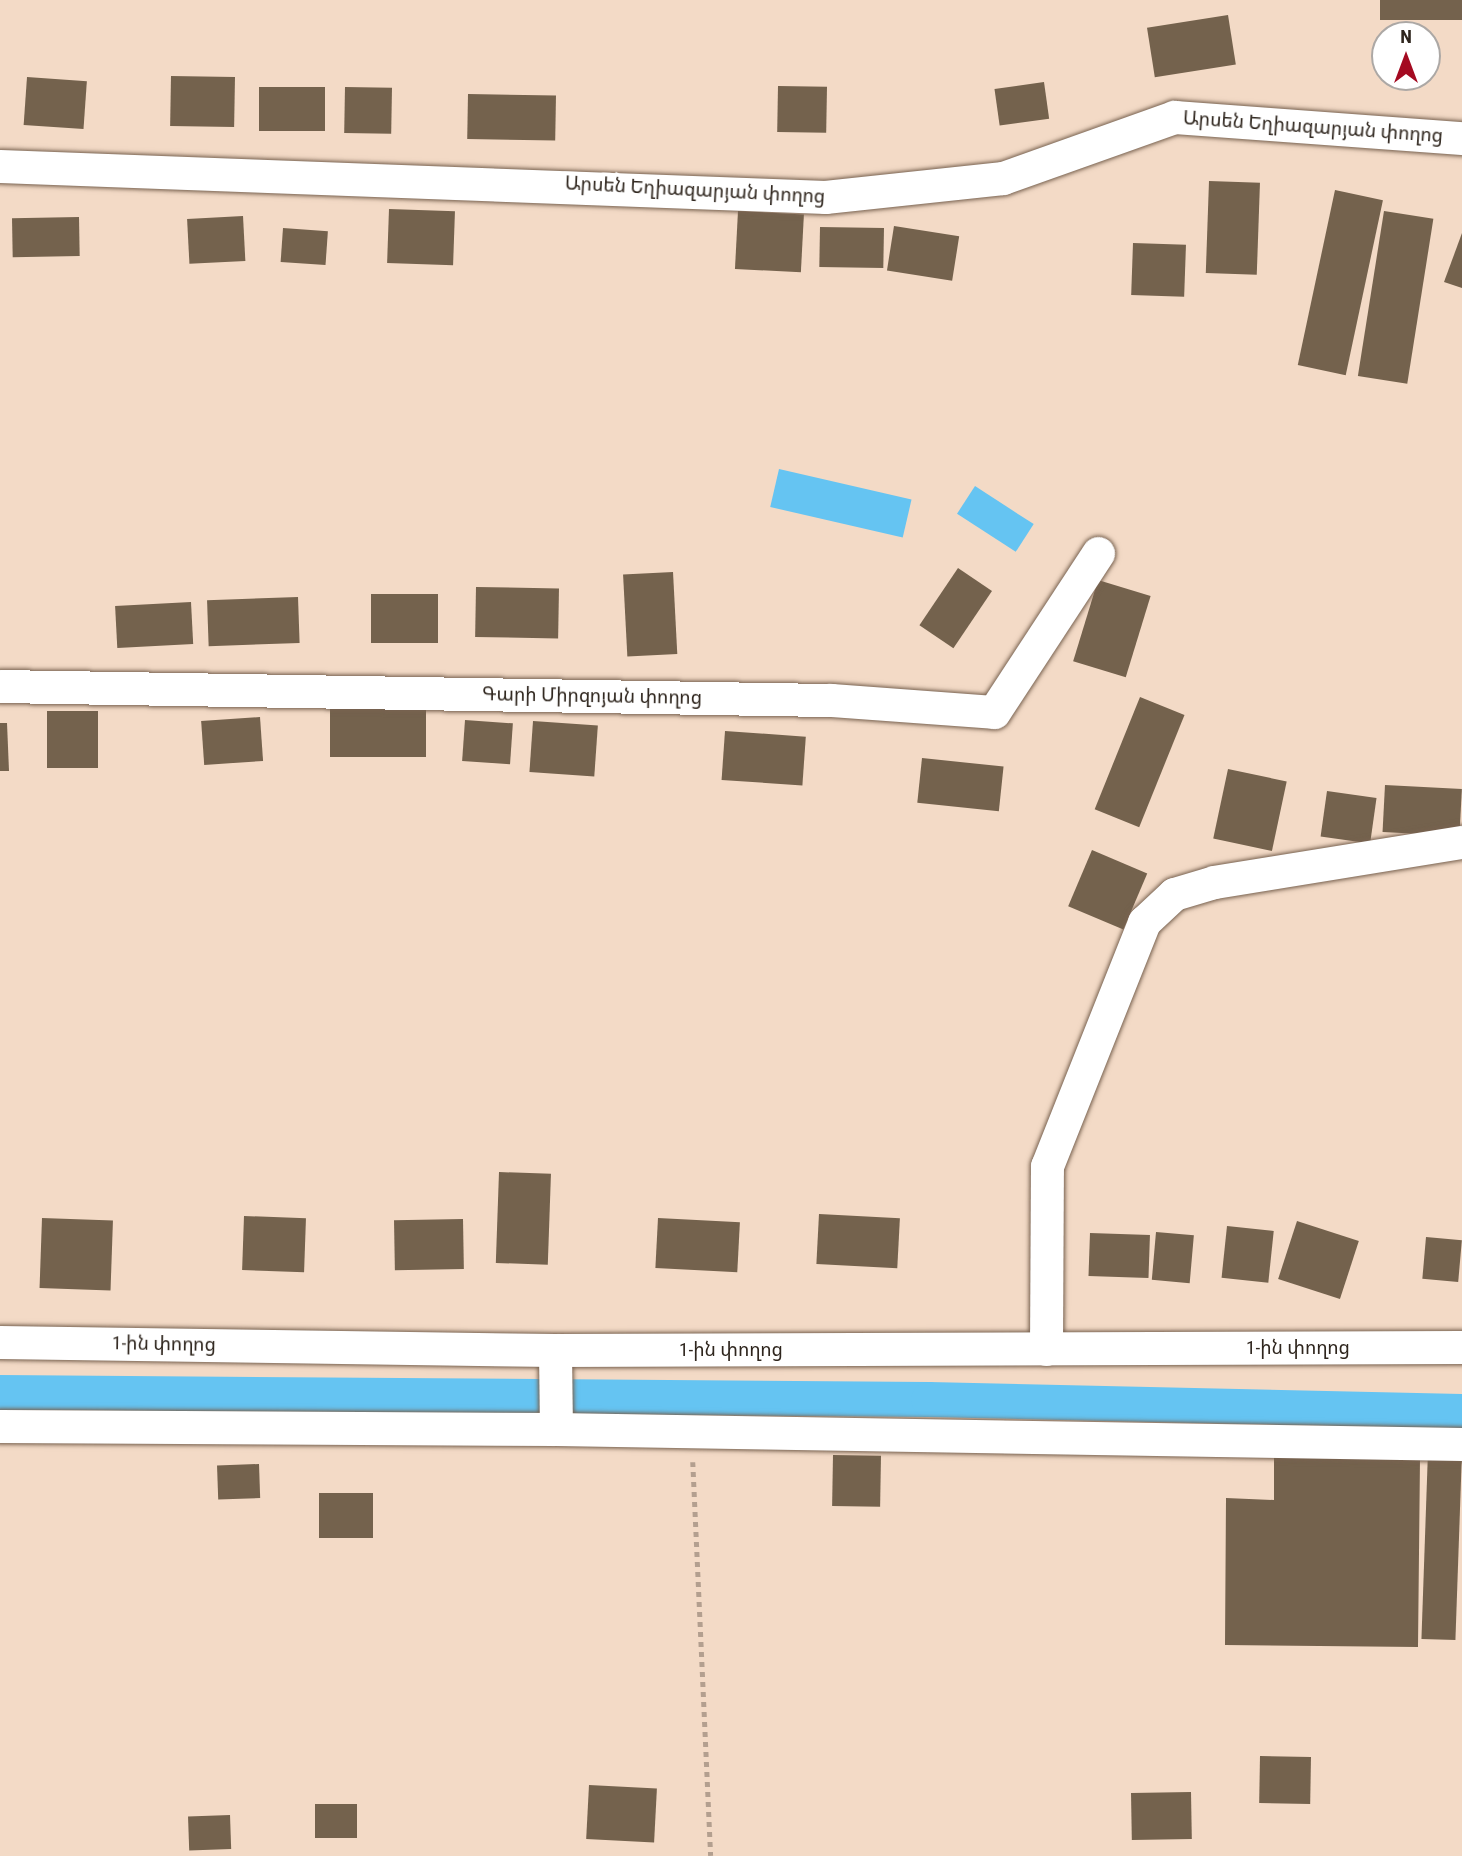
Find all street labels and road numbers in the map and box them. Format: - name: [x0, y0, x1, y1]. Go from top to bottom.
- street label: Արսեն Եղիազարյան փողոց: [1182, 107, 1444, 147]
- street label: Արսեն Եղիազարյան փողոց: [564, 172, 826, 208]
- street label: Գարի Միրզոյան փողոց: [482, 683, 702, 709]
- street label: 1-ին փողոց: [112, 1332, 216, 1356]
- street label: 1-ին փողոց: [1246, 1337, 1350, 1359]
- street label: 1-ին փողոց: [679, 1339, 783, 1361]

